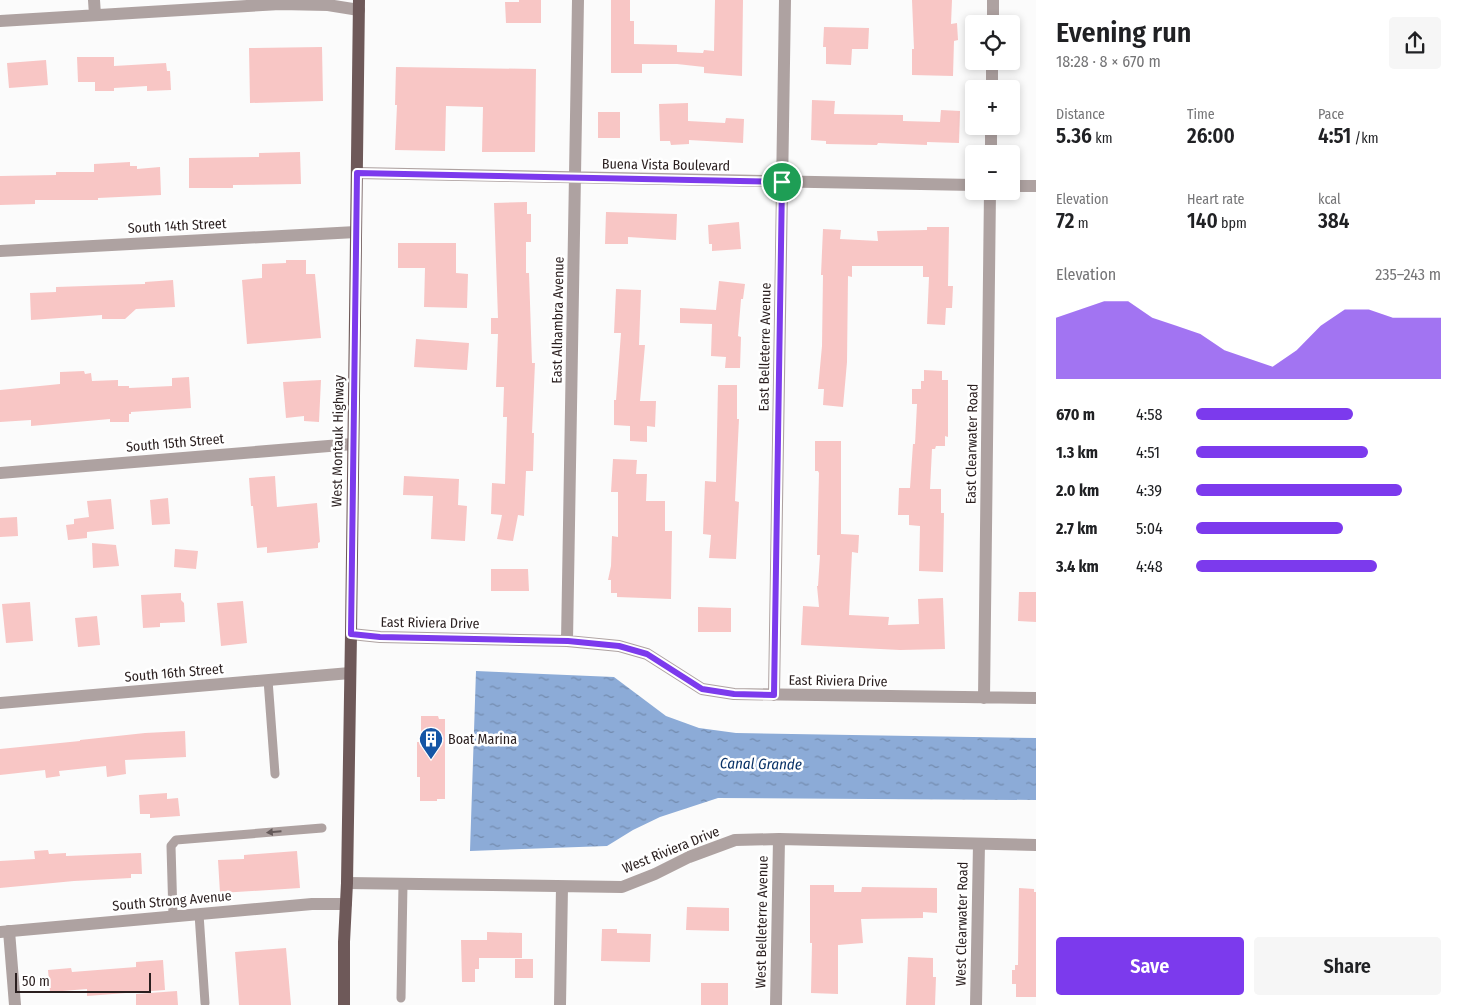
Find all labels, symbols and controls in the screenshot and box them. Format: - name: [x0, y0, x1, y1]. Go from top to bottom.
- map controls: [965, 15, 1020, 200]
- button: locate: [965, 15, 1020, 70]
- text: Evening run: [1056, 16, 1191, 49]
- button: share: [1389, 17, 1441, 69]
- text: 18:28 · 8 × 670 m: [1056, 52, 1161, 71]
- button: +: [965, 80, 1020, 135]
- text: Distance: [1056, 106, 1105, 123]
- text: Time: [1187, 106, 1215, 123]
- text: Pace: [1318, 106, 1344, 123]
- text: 5.36: [1056, 123, 1092, 149]
- text: 26:00: [1187, 123, 1235, 149]
- text: 4:51: [1318, 123, 1351, 149]
- text: km: [1092, 130, 1112, 147]
- text: /km: [1351, 130, 1378, 147]
- button: −: [965, 145, 1020, 200]
- street label: Buena Vista Boulevard: [602, 155, 730, 175]
- pin: [761, 161, 803, 203]
- icon: arrive: [768, 168, 796, 196]
- text: Elevation: [1056, 191, 1109, 208]
- text: Heart rate: [1187, 191, 1244, 208]
- text: kcal: [1318, 191, 1341, 208]
- text: 72: [1056, 208, 1074, 234]
- text: 140: [1187, 208, 1218, 234]
- text: 384: [1318, 208, 1349, 234]
- street label: South 14th Street: [127, 215, 227, 237]
- text: m: [1074, 215, 1088, 232]
- text: bpm: [1218, 215, 1247, 232]
- street label: East Alhambra Avenue: [548, 256, 568, 384]
- text: Elevation: [1056, 265, 1116, 284]
- text: 235–243 m: [1375, 265, 1441, 284]
- street label: East Belleterre Avenue: [755, 282, 775, 412]
- street label: West Montauk Highway: [328, 374, 348, 507]
- street label: East Clearwater Road: [962, 384, 982, 504]
- text: 670 m: [1056, 405, 1095, 424]
- text: 4:58: [1136, 405, 1163, 424]
- street label: South 15th Street: [125, 430, 225, 456]
- text: 1.3 km: [1056, 443, 1098, 462]
- text: 4:51: [1136, 443, 1160, 462]
- text: 2.0 km: [1056, 481, 1099, 500]
- text: 4:39: [1136, 481, 1162, 500]
- text: 2.7 km: [1056, 519, 1098, 538]
- text: 5:04: [1136, 519, 1163, 538]
- text: 3.4 km: [1056, 557, 1099, 576]
- text: 4:48: [1136, 557, 1163, 576]
- street label: East Riviera Drive: [380, 614, 480, 632]
- street label: South 16th Street: [124, 660, 224, 686]
- street label: East Riviera Drive: [788, 672, 888, 690]
- building icon: Boat Marina: [418, 726, 444, 760]
- place label: Boat Marina: [448, 731, 517, 748]
- water label: Canal Grande: [720, 754, 802, 774]
- street label: West Riviera Drive: [620, 823, 722, 877]
- one-way arrow: [265, 828, 281, 836]
- street label: West Belleterre Avenue: [752, 855, 772, 989]
- street label: West Clearwater Road: [952, 862, 972, 986]
- street label: South Strong Avenue: [112, 887, 232, 915]
- button: Save: [1056, 937, 1244, 995]
- button: Share: [1254, 937, 1441, 995]
- scale bar: [15, 970, 151, 993]
- text: 50 m: [22, 973, 50, 990]

